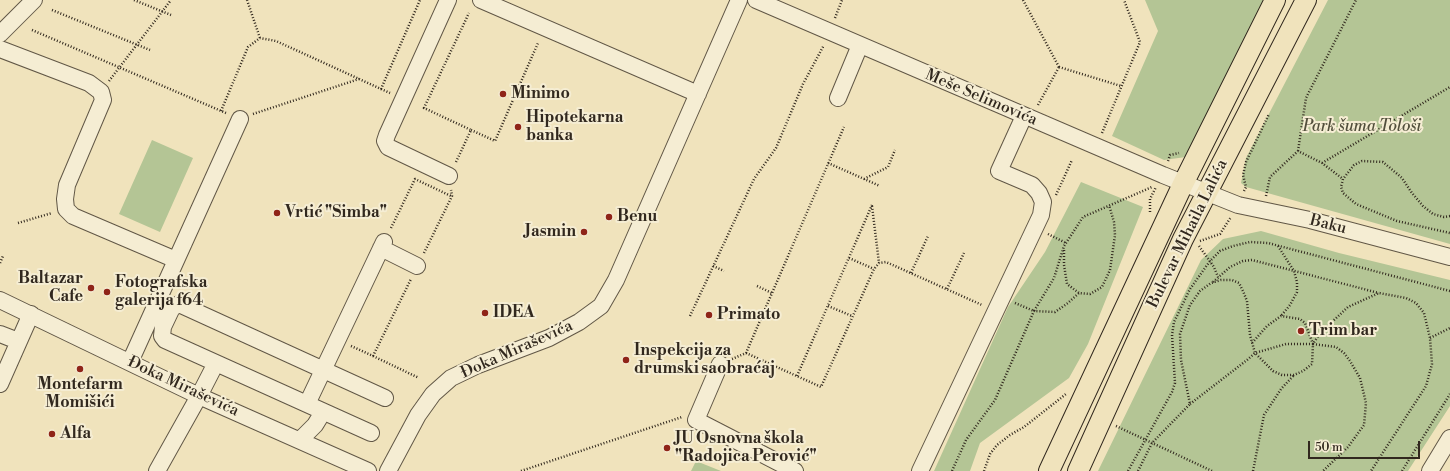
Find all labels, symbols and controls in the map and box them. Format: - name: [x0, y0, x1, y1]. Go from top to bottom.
- street label: Meše Selimovića: [922, 66, 1040, 130]
- place label: Minimo: [511, 84, 570, 104]
- marker: Minimo: [498, 89, 508, 99]
- place label: Hipotekarna banka: [526, 108, 623, 146]
- park label: Park šuma Tološi: [1303, 117, 1421, 137]
- marker: Hipotekarna banka: [513, 122, 523, 132]
- street label: Bulevar Mihaila Lalića: [1144, 157, 1232, 311]
- place label: Vrtić "Simba": [285, 203, 387, 223]
- place label: Benu: [617, 207, 657, 227]
- marker: Vrtić "Simba": [272, 208, 282, 218]
- street label: Baku: [1308, 211, 1348, 239]
- marker: Benu: [604, 212, 614, 222]
- place label: Jasmin: [525, 222, 576, 242]
- marker: Jasmin: [579, 227, 589, 237]
- place label: Baltazar Cafe: [18, 269, 83, 307]
- place label: Fotografska galerija f64: [115, 273, 207, 311]
- marker: Baltazar Cafe: [86, 283, 96, 293]
- marker: Fotografska galerija f64: [102, 287, 112, 297]
- place label: IDEA: [493, 303, 535, 323]
- place label: Primato: [717, 305, 780, 325]
- marker: IDEA: [480, 308, 490, 318]
- marker: Primato: [704, 310, 714, 320]
- street label: Đoka Miraševića: [458, 317, 576, 383]
- place label: Trim bar: [1309, 321, 1377, 341]
- marker: Trim bar: [1296, 326, 1306, 336]
- place label: Inspekcija za drumski saobraćaj: [634, 341, 775, 379]
- street label: Đoka Miraševića: [124, 353, 242, 421]
- marker: Inspekcija za drumski saobraćaj: [621, 355, 631, 365]
- marker: Montefarm Momišići: [75, 364, 85, 374]
- place label: Montefarm Momišići: [37, 375, 123, 413]
- place label: Alfa: [60, 424, 91, 444]
- marker: Alfa: [47, 429, 57, 439]
- place label: JU Osnovna škola "Radojica Perović": [675, 429, 817, 467]
- scale bar: [1310, 433, 1422, 459]
- text: 50 m: [1315, 440, 1343, 455]
- marker: JU Osnovna škola "Radojica Perović": [662, 443, 672, 453]

